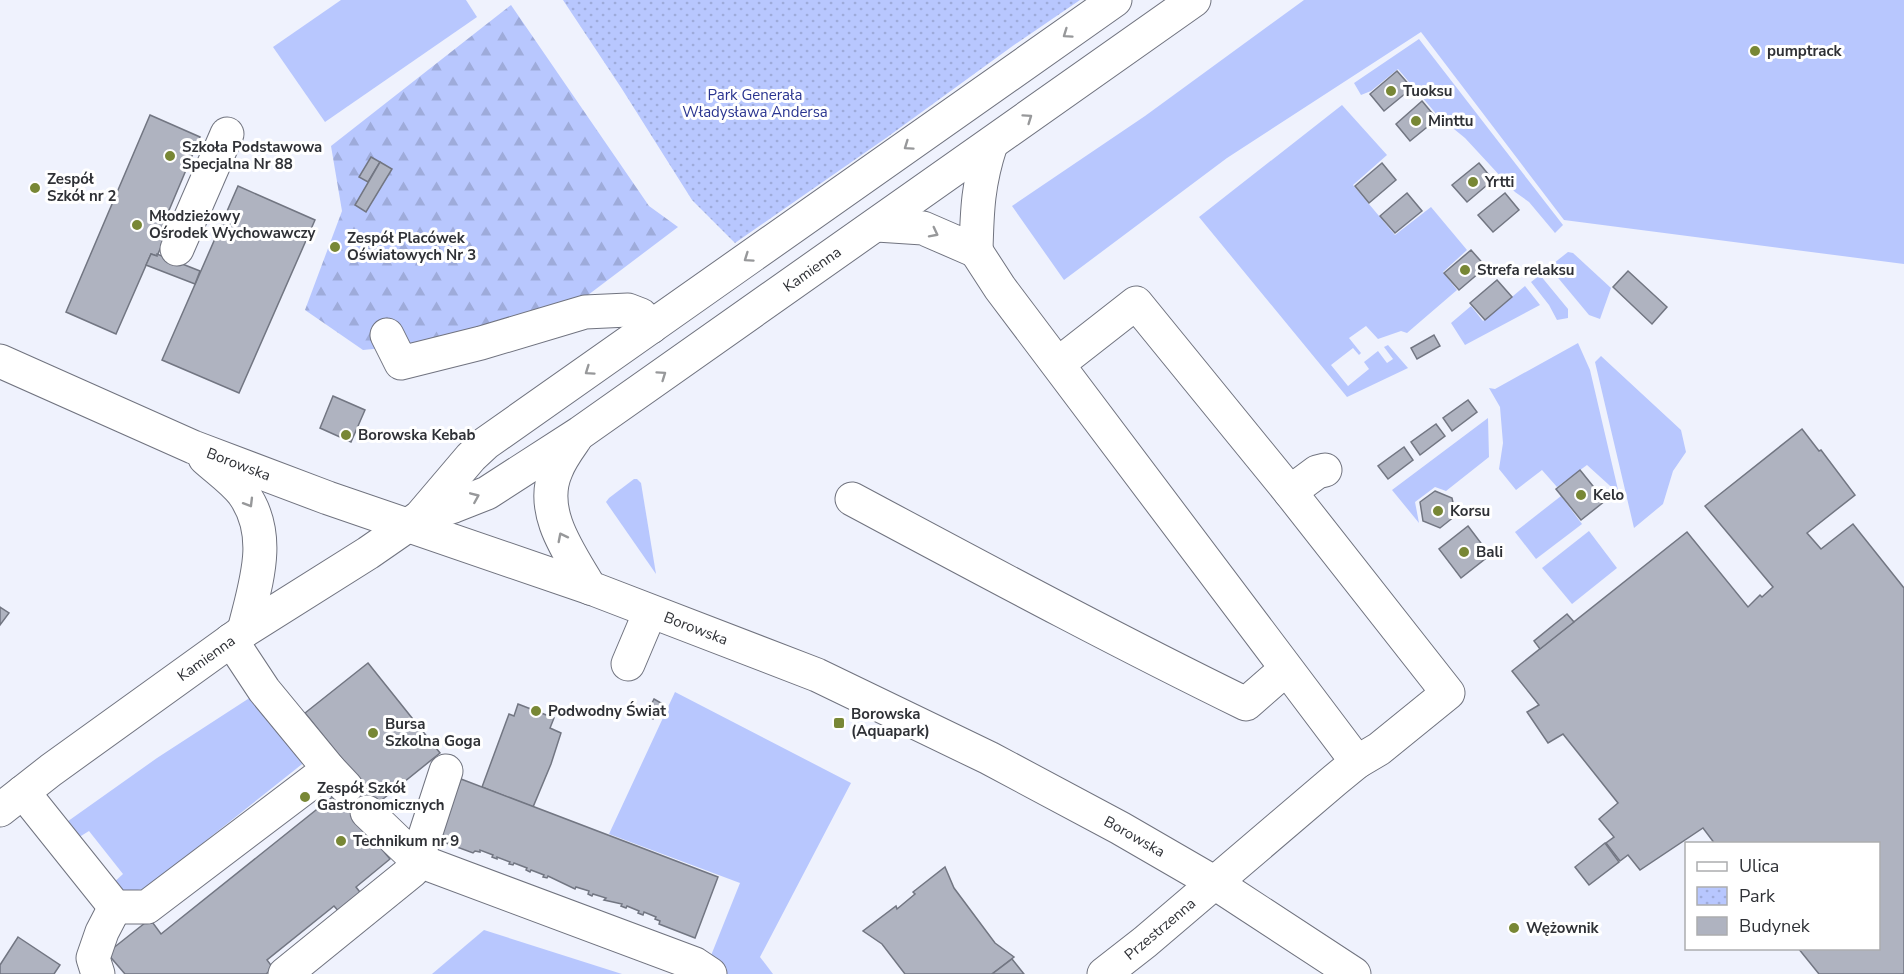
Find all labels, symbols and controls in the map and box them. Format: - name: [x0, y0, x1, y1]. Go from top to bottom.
- one-way arrow: [1063, 27, 1074, 38]
- place label: pumptrack: [1767, 41, 1843, 61]
- marker: pumptrack: [1748, 44, 1762, 58]
- place label: Tuoksu: [1403, 81, 1452, 101]
- marker: Tuoksu: [1384, 84, 1398, 98]
- park label: Park Generała Władysława Andersa: [682, 85, 828, 122]
- place label: Minttu: [1428, 111, 1473, 131]
- one-way arrow: [1021, 114, 1032, 125]
- marker: Minttu: [1409, 114, 1423, 128]
- place label: Szkoła Podstawowa Specjalna Nr 88: [182, 137, 322, 174]
- one-way arrow: [903, 139, 914, 150]
- marker: Szkoła Podstawowa Specjalna Nr 88: [163, 149, 177, 163]
- place label: Zespół Szkół nr 2: [47, 169, 117, 206]
- place label: Yrtti: [1484, 172, 1514, 192]
- marker: Yrtti: [1466, 175, 1480, 189]
- marker: Zespół Szkół nr 2: [28, 181, 42, 195]
- place label: Młodzieżowy Ośrodek Wychowawczy: [149, 206, 316, 243]
- marker: Młodzieżowy Ośrodek Wychowawczy: [130, 218, 144, 232]
- one-way arrow: [927, 226, 938, 237]
- place label: Zespół Placówek Oświatowych Nr 3: [347, 228, 476, 265]
- marker: Zespół Placówek Oświatowych Nr 3: [328, 240, 342, 254]
- street label: Kamienna: [779, 242, 845, 297]
- one-way arrow: [744, 251, 755, 262]
- place label: Strefa relaksu: [1477, 260, 1574, 280]
- marker: Strefa relaksu: [1458, 263, 1472, 277]
- one-way arrow: [585, 364, 596, 375]
- one-way arrow: [655, 371, 666, 382]
- place label: Borowska Kebab: [358, 425, 476, 445]
- marker: Borowska Kebab: [339, 428, 353, 442]
- street label: Borowska: [204, 443, 273, 485]
- place label: Kelo: [1593, 485, 1625, 505]
- marker: Kelo: [1574, 488, 1588, 502]
- one-way arrow: [469, 493, 480, 505]
- one-way arrow: [241, 497, 253, 507]
- place label: Korsu: [1450, 501, 1490, 521]
- marker: Korsu: [1431, 504, 1445, 518]
- one-way arrow: [557, 533, 569, 544]
- place label: Bali: [1476, 542, 1503, 562]
- marker: Bali: [1457, 545, 1471, 559]
- street label: Borowska: [661, 607, 731, 650]
- street label: Kamienna: [173, 631, 239, 686]
- place label: Podwodny Świat: [548, 701, 666, 721]
- marker: Podwodny Świat: [529, 704, 543, 718]
- place label: Borowska (Aquapark): [851, 704, 930, 741]
- place label: Bursa Szkolna Goga: [385, 714, 481, 751]
- marker: Borowska (Aquapark): [832, 716, 846, 730]
- marker: Bursa Szkolna Goga: [366, 726, 380, 740]
- place label: Zespół Szkół Gastronomicznych: [317, 778, 445, 815]
- marker: Zespół Szkół Gastronomicznych: [298, 790, 312, 804]
- street label: Borowska: [1100, 811, 1169, 862]
- place label: Technikum nr 9: [353, 831, 459, 851]
- marker: Technikum nr 9: [334, 834, 348, 848]
- legend: [1685, 842, 1880, 950]
- text: Ulica: [1739, 854, 1779, 878]
- text: Park: [1739, 884, 1776, 908]
- street label: Przestrzenna: [1120, 893, 1200, 965]
- text: Budynek: [1739, 914, 1811, 938]
- place label: Wężownik: [1526, 918, 1600, 938]
- marker: Wężownik: [1507, 921, 1521, 935]

